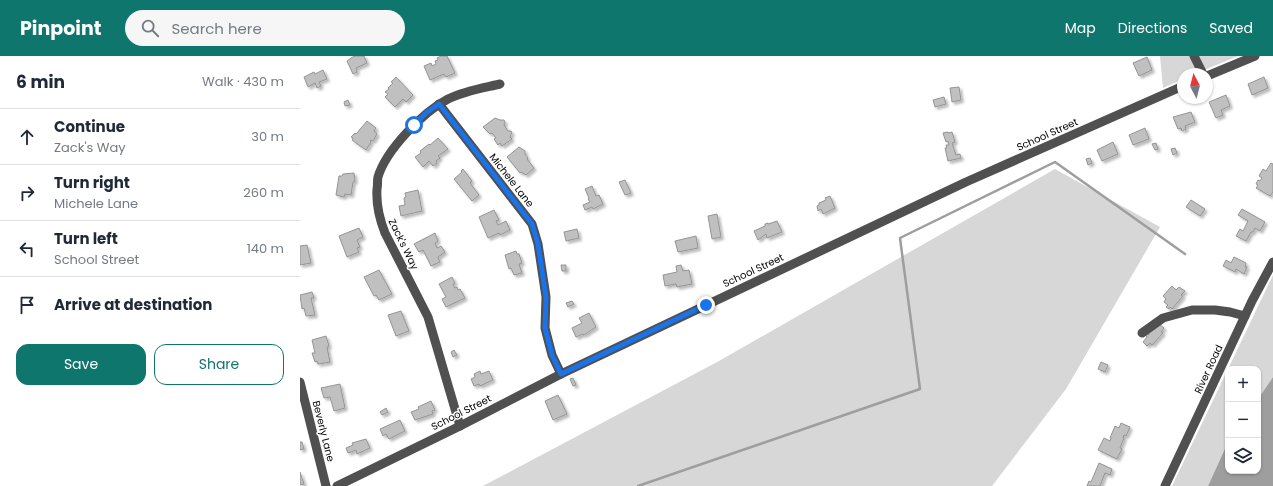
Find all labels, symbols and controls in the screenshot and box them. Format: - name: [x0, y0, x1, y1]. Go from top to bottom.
- search box: [125, 10, 405, 46]
- text: Pinpoint: [20, 15, 101, 42]
- icon: search: [139, 17, 161, 39]
- text: Search here: [171, 18, 262, 39]
- text: Map: [1065, 18, 1096, 38]
- text: Directions: [1118, 18, 1187, 38]
- text: Saved: [1209, 18, 1253, 38]
- north arrow: [1177, 68, 1213, 104]
- text: 6 min: [16, 70, 65, 94]
- text: Walk · 430 m: [202, 72, 284, 91]
- street label: School Street: [1014, 114, 1081, 155]
- text: Continue: [54, 116, 125, 137]
- route start: [405, 116, 423, 134]
- icon: ahead: [16, 126, 38, 148]
- text: 30 m: [251, 127, 284, 146]
- text: Zack's Way: [54, 138, 126, 157]
- street label: Michele Lane: [486, 150, 537, 210]
- text: Turn right: [54, 172, 130, 193]
- icon: right: [16, 182, 38, 204]
- text: 260 m: [243, 183, 284, 202]
- text: Michele Lane: [54, 194, 138, 213]
- street label: Zack's Way: [385, 216, 423, 273]
- text: Turn left: [54, 228, 118, 249]
- icon: left: [16, 238, 38, 260]
- text: 140 m: [247, 239, 284, 258]
- text: School Street: [54, 250, 139, 269]
- street label: School Street: [720, 250, 786, 291]
- icon: arrive: [16, 294, 38, 316]
- text: Arrive at destination: [54, 294, 212, 315]
- route end: [697, 296, 715, 314]
- street label: River Road: [1191, 342, 1226, 396]
- button: Save: [16, 344, 146, 385]
- button: Share: [154, 344, 284, 385]
- map controls: [1225, 366, 1261, 474]
- button: +: [1225, 366, 1261, 402]
- street label: School Street: [429, 391, 494, 434]
- street label: Beverly Lane: [309, 399, 338, 463]
- button: −: [1225, 402, 1261, 438]
- button: layers: [1225, 438, 1261, 474]

